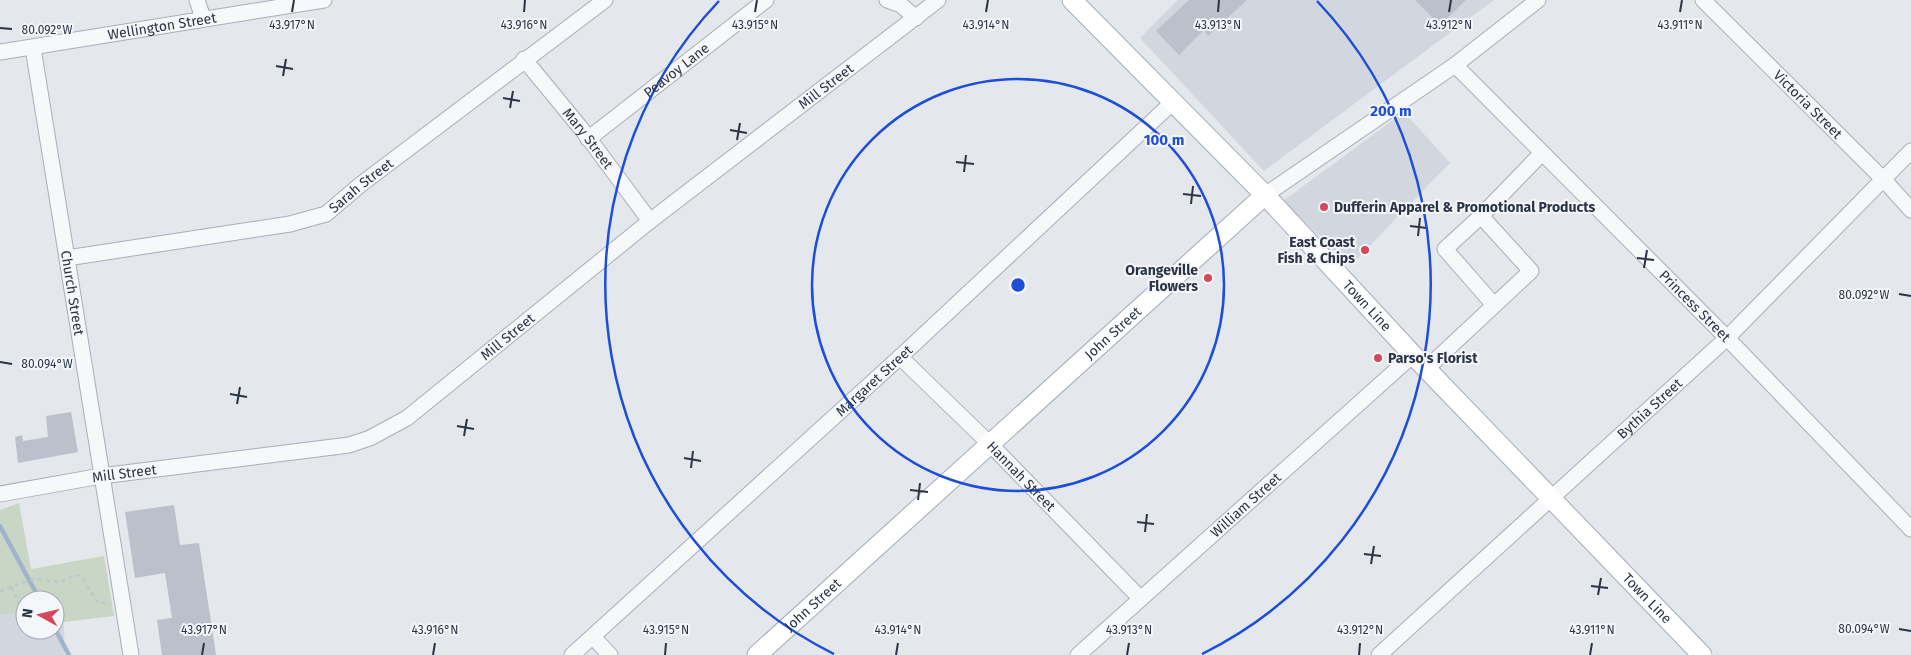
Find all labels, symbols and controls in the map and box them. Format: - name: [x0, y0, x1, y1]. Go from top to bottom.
- street label: Wellington Street: [106, 9, 218, 43]
- text: 43.917°N: [269, 18, 315, 32]
- text: 43.916°N: [501, 18, 547, 32]
- text: 43.915°N: [732, 18, 778, 32]
- text: 43.914°N: [963, 18, 1009, 32]
- text: 43.913°N: [1195, 18, 1241, 32]
- text: 43.912°N: [1426, 18, 1472, 32]
- text: 43.911°N: [1657, 18, 1703, 32]
- text: 80.092°W: [22, 23, 72, 37]
- street label: Peavoy Lane: [640, 39, 712, 101]
- street label: Mill Street: [795, 59, 857, 113]
- street label: Victoria Street: [1770, 67, 1847, 143]
- text: 200 m: [1370, 102, 1412, 120]
- street label: Mary Street: [559, 104, 617, 173]
- text: 100 m: [1144, 131, 1184, 149]
- street label: Sarah Street: [325, 154, 397, 216]
- place label: Dufferin Apparel & Promotional Products: [1334, 199, 1596, 216]
- marker: Dufferin Apparel & Promotional Products: [1318, 201, 1330, 213]
- place label: East Coast Fish & Chips: [1277, 234, 1356, 267]
- marker: East Coast Fish & Chips: [1359, 244, 1371, 256]
- street label: Church Street: [57, 249, 88, 337]
- place label: Orangeville Flowers: [1125, 262, 1198, 295]
- street label: Princess Street: [1656, 266, 1735, 346]
- marker: Orangeville Flowers: [1202, 272, 1214, 284]
- centre of rings: [1009, 276, 1027, 294]
- street label: Town Line: [1340, 277, 1395, 335]
- text: 80.092°W: [1839, 288, 1889, 302]
- street label: John Street: [1081, 302, 1145, 363]
- street label: Mill Street: [477, 309, 539, 364]
- street label: Margaret Street: [832, 341, 917, 420]
- place label: Parso's Florist: [1388, 350, 1478, 367]
- marker: Parso's Florist: [1372, 352, 1384, 364]
- text: 80.094°W: [21, 357, 73, 371]
- street label: Bythia Street: [1614, 374, 1686, 442]
- street label: Hannah Street: [983, 438, 1060, 515]
- street label: Mill Street: [91, 461, 158, 486]
- street label: William Street: [1207, 468, 1285, 541]
- street label: Town Line: [1619, 569, 1675, 627]
- street label: John Street: [781, 574, 845, 635]
- north arrow: [15, 590, 65, 640]
- text: N: [19, 607, 37, 619]
- text: 80.094°W: [1838, 622, 1890, 636]
- text: 43.917°N: [181, 623, 227, 637]
- text: 43.916°N: [412, 623, 458, 637]
- text: 43.915°N: [643, 623, 689, 637]
- text: 43.914°N: [875, 623, 921, 637]
- text: 43.913°N: [1106, 623, 1152, 637]
- text: 43.912°N: [1337, 623, 1383, 637]
- text: 43.911°N: [1569, 623, 1615, 637]

